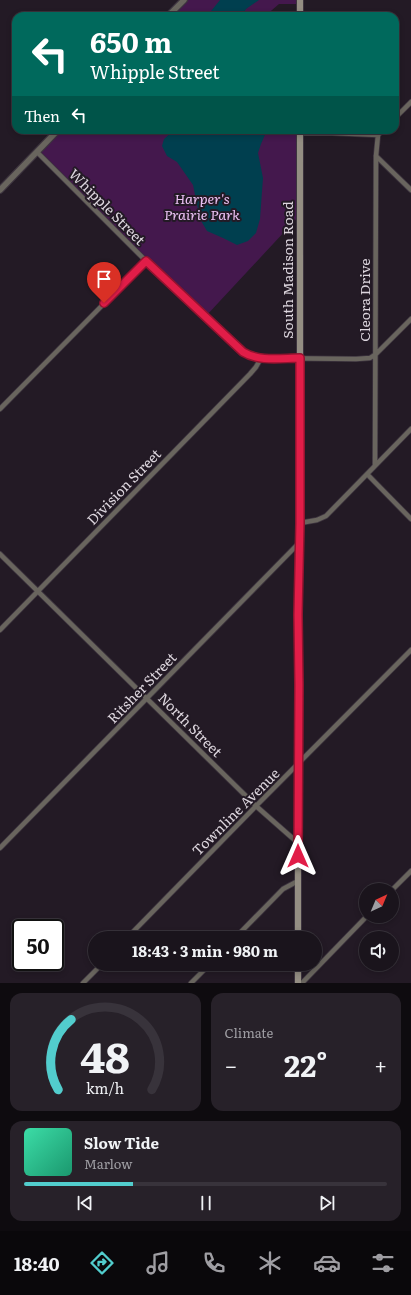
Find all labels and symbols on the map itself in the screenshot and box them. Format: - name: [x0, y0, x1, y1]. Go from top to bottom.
- street label: Whipple Street: [65, 164, 151, 249]
- park label: Harper's Prairie Park: [164, 188, 240, 224]
- street label: South Madison Road: [277, 201, 297, 339]
- street label: Cleora Drive: [354, 258, 374, 342]
- pin: [87, 262, 121, 303]
- street label: Division Street: [82, 443, 165, 529]
- street label: Ritsher Street: [102, 647, 181, 727]
- street label: North Street: [154, 688, 228, 761]
- street label: Townline Avenue: [187, 763, 284, 860]
- position arrow: [277, 835, 319, 877]
- north arrow: [359, 883, 399, 923]
- speed limit sign: 50: [12, 919, 64, 971]

